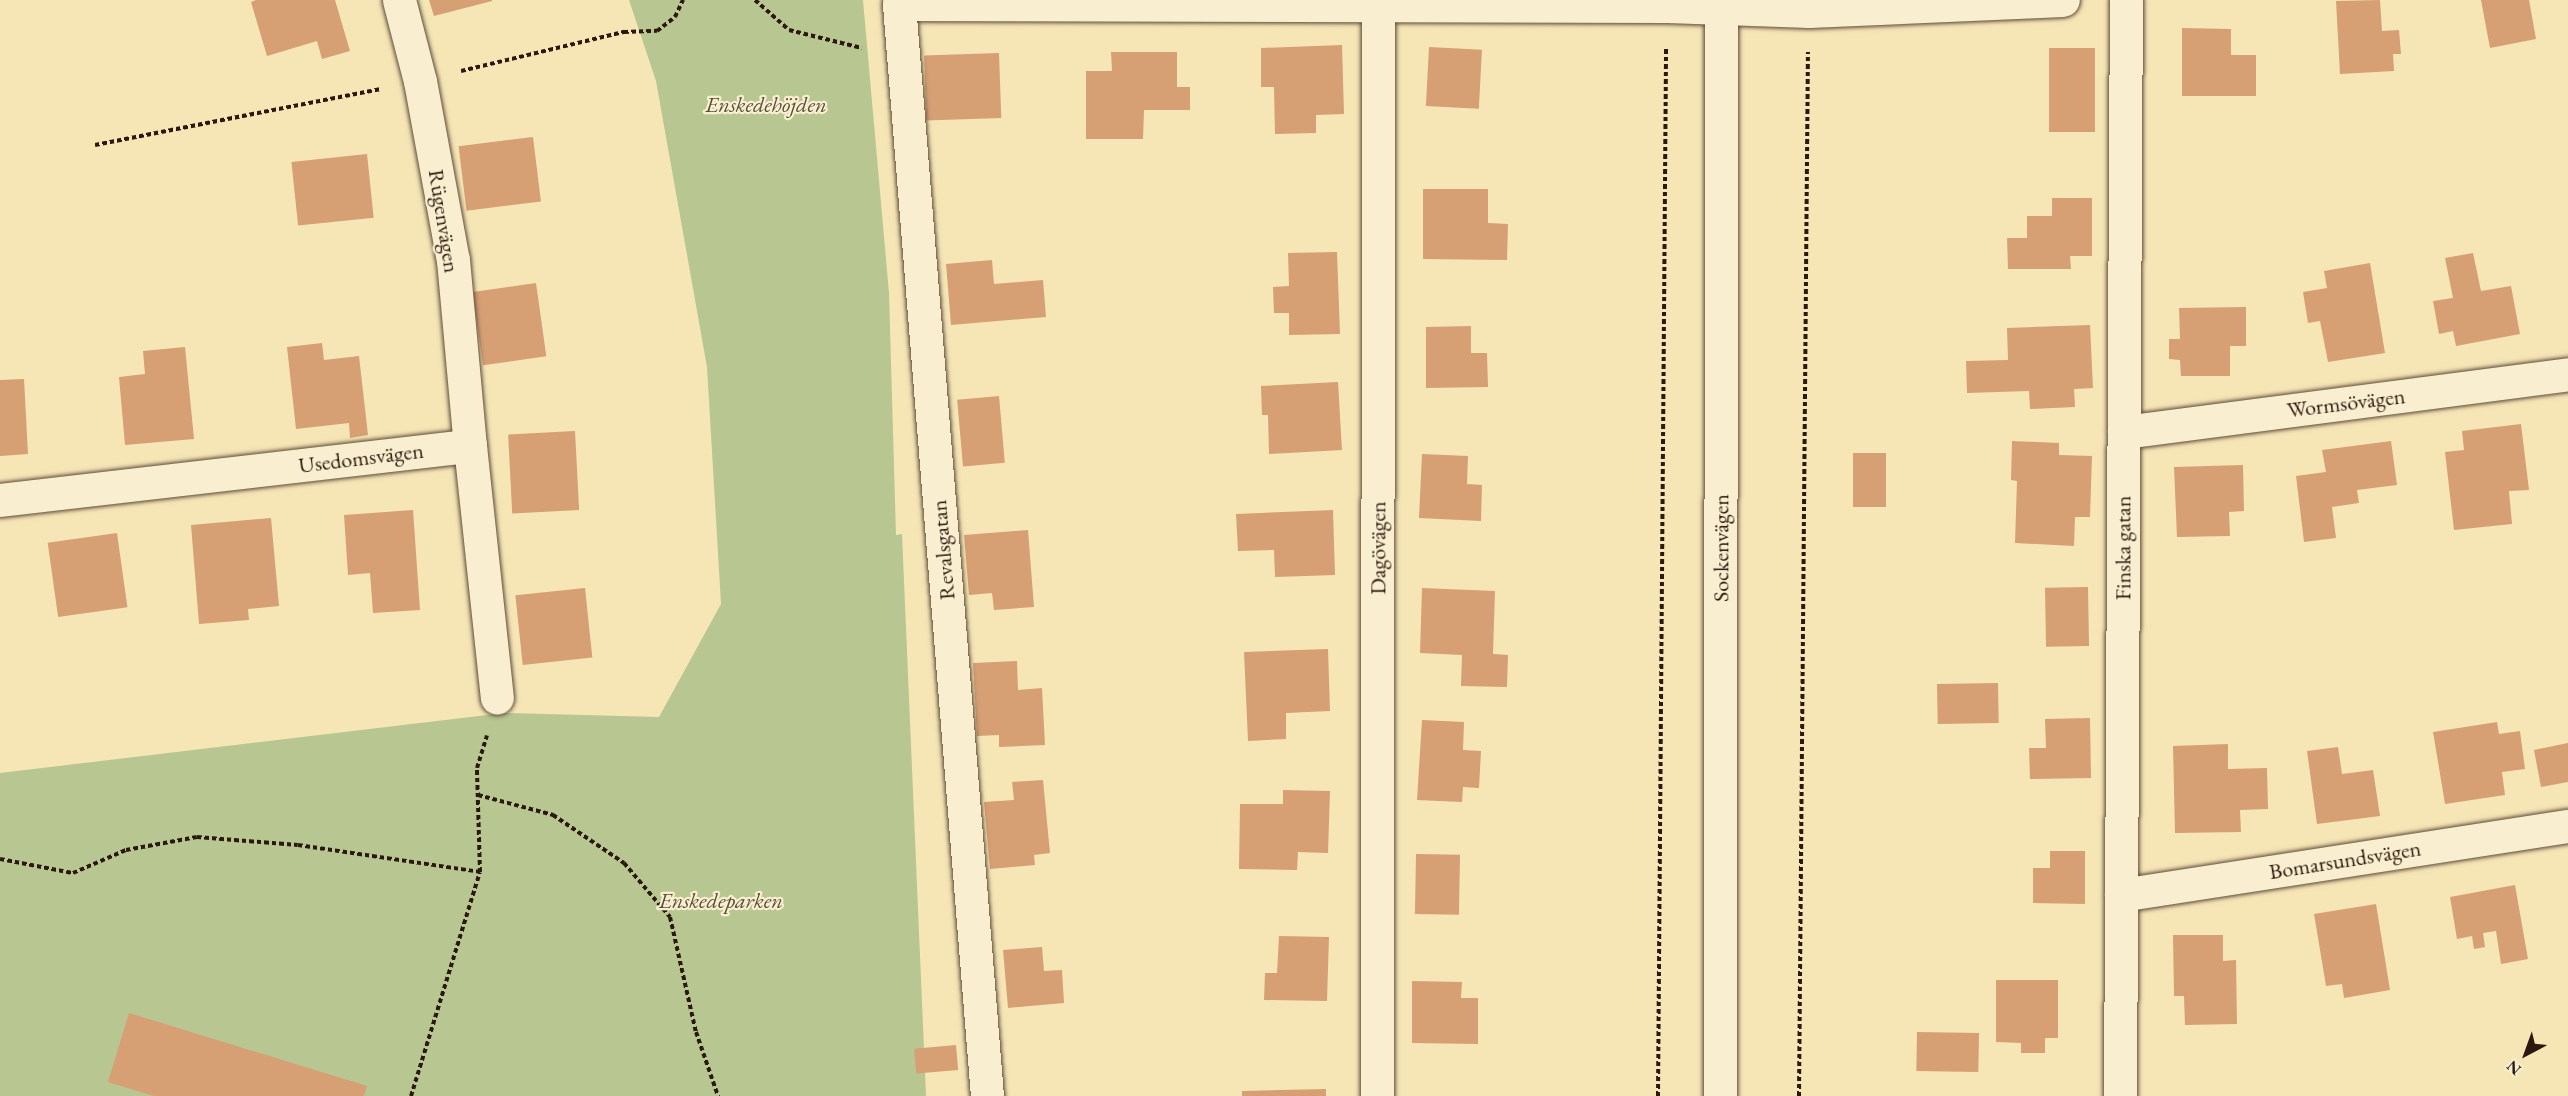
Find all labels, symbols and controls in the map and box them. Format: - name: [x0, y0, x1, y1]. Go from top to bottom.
- park label: Enskedehöjden: [705, 92, 827, 118]
- street label: Rügenvägen: [423, 167, 465, 275]
- street label: Wormsövägen: [2285, 383, 2407, 423]
- street label: Usedomsvägen: [297, 437, 425, 479]
- street label: Sockenvägen: [1708, 494, 1734, 602]
- street label: Finska gatan: [2110, 496, 2136, 600]
- street label: Revalsgatan: [925, 499, 961, 601]
- street label: Dagövägen: [1365, 501, 1391, 595]
- street label: Bomarsundsvägen: [2267, 835, 2423, 885]
- park label: Enskedeparken: [659, 888, 783, 914]
- north arrow: [2496, 1024, 2556, 1084]
- text: N: [2502, 1056, 2526, 1080]

